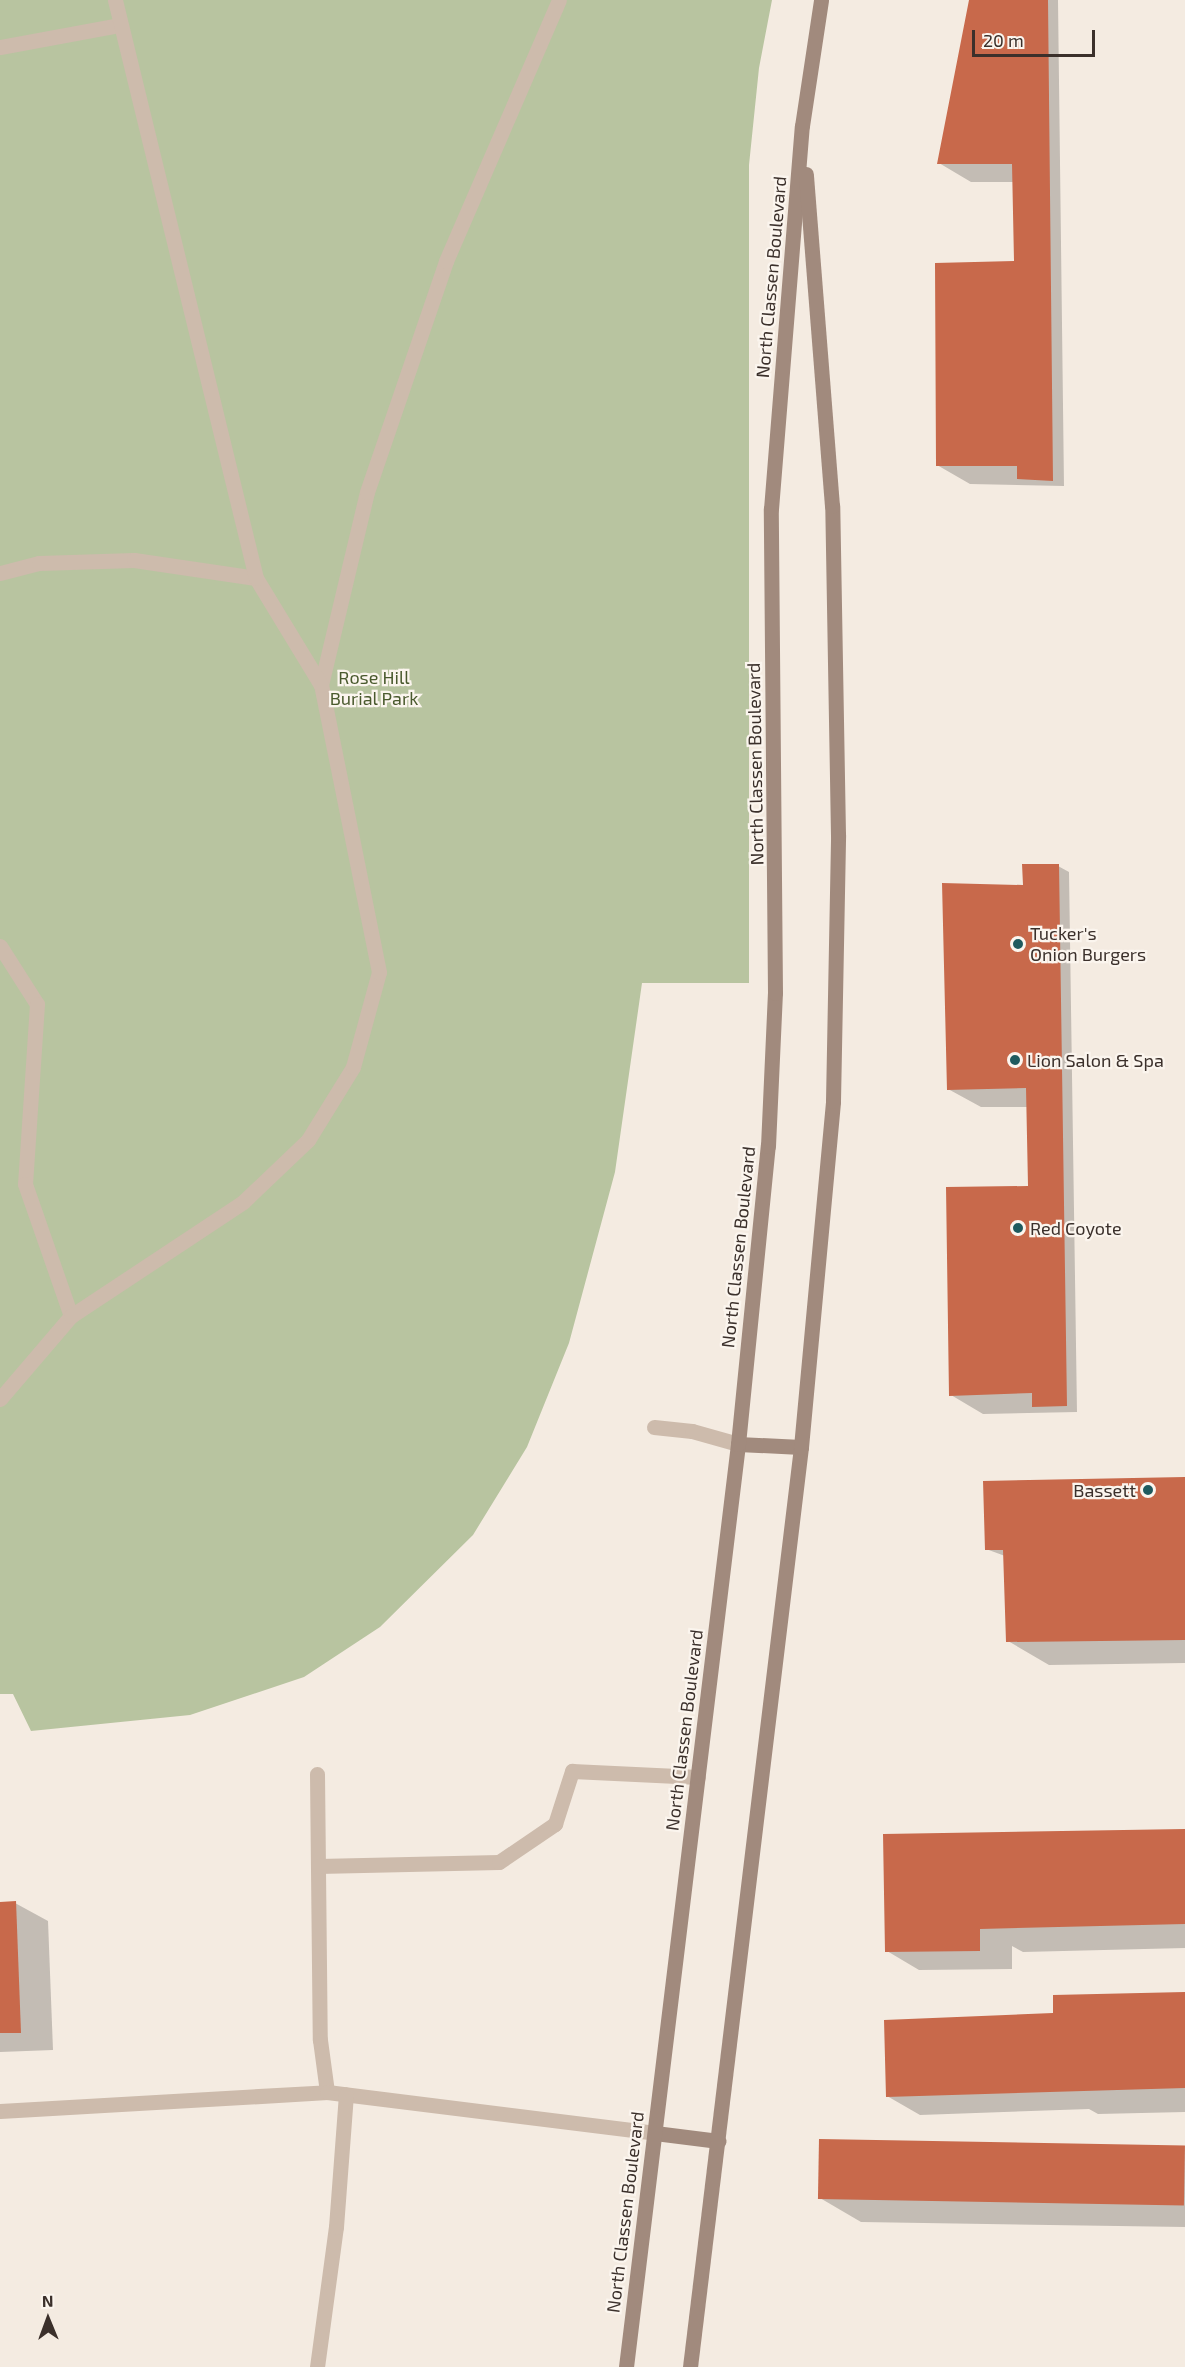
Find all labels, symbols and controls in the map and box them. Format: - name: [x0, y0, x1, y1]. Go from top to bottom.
- scale bar: [975, 18, 1098, 56]
- text: 20 m: [983, 29, 1024, 51]
- street label: North Classen Boulevard: [751, 175, 791, 379]
- street label: North Classen Boulevard: [742, 662, 768, 866]
- park label: Rose Hill Burial Park: [329, 667, 419, 710]
- place label: Tucker's Onion Burgers: [1030, 923, 1146, 966]
- marker: Tucker's Onion Burgers: [1011, 937, 1025, 951]
- place label: Lion Salon & Spa: [1027, 1049, 1164, 1071]
- marker: Lion Salon & Spa: [1008, 1053, 1022, 1067]
- street label: North Classen Boulevard: [717, 1145, 759, 1349]
- place label: Red Coyote: [1030, 1217, 1122, 1239]
- marker: Red Coyote: [1011, 1221, 1025, 1235]
- place label: Bassett: [1073, 1479, 1136, 1501]
- marker: Bassett: [1141, 1483, 1155, 1497]
- street label: North Classen Boulevard: [661, 1628, 707, 1832]
- street label: North Classen Boulevard: [602, 2110, 648, 2314]
- north arrow: [18, 2289, 78, 2349]
- text: N: [42, 2291, 54, 2310]

